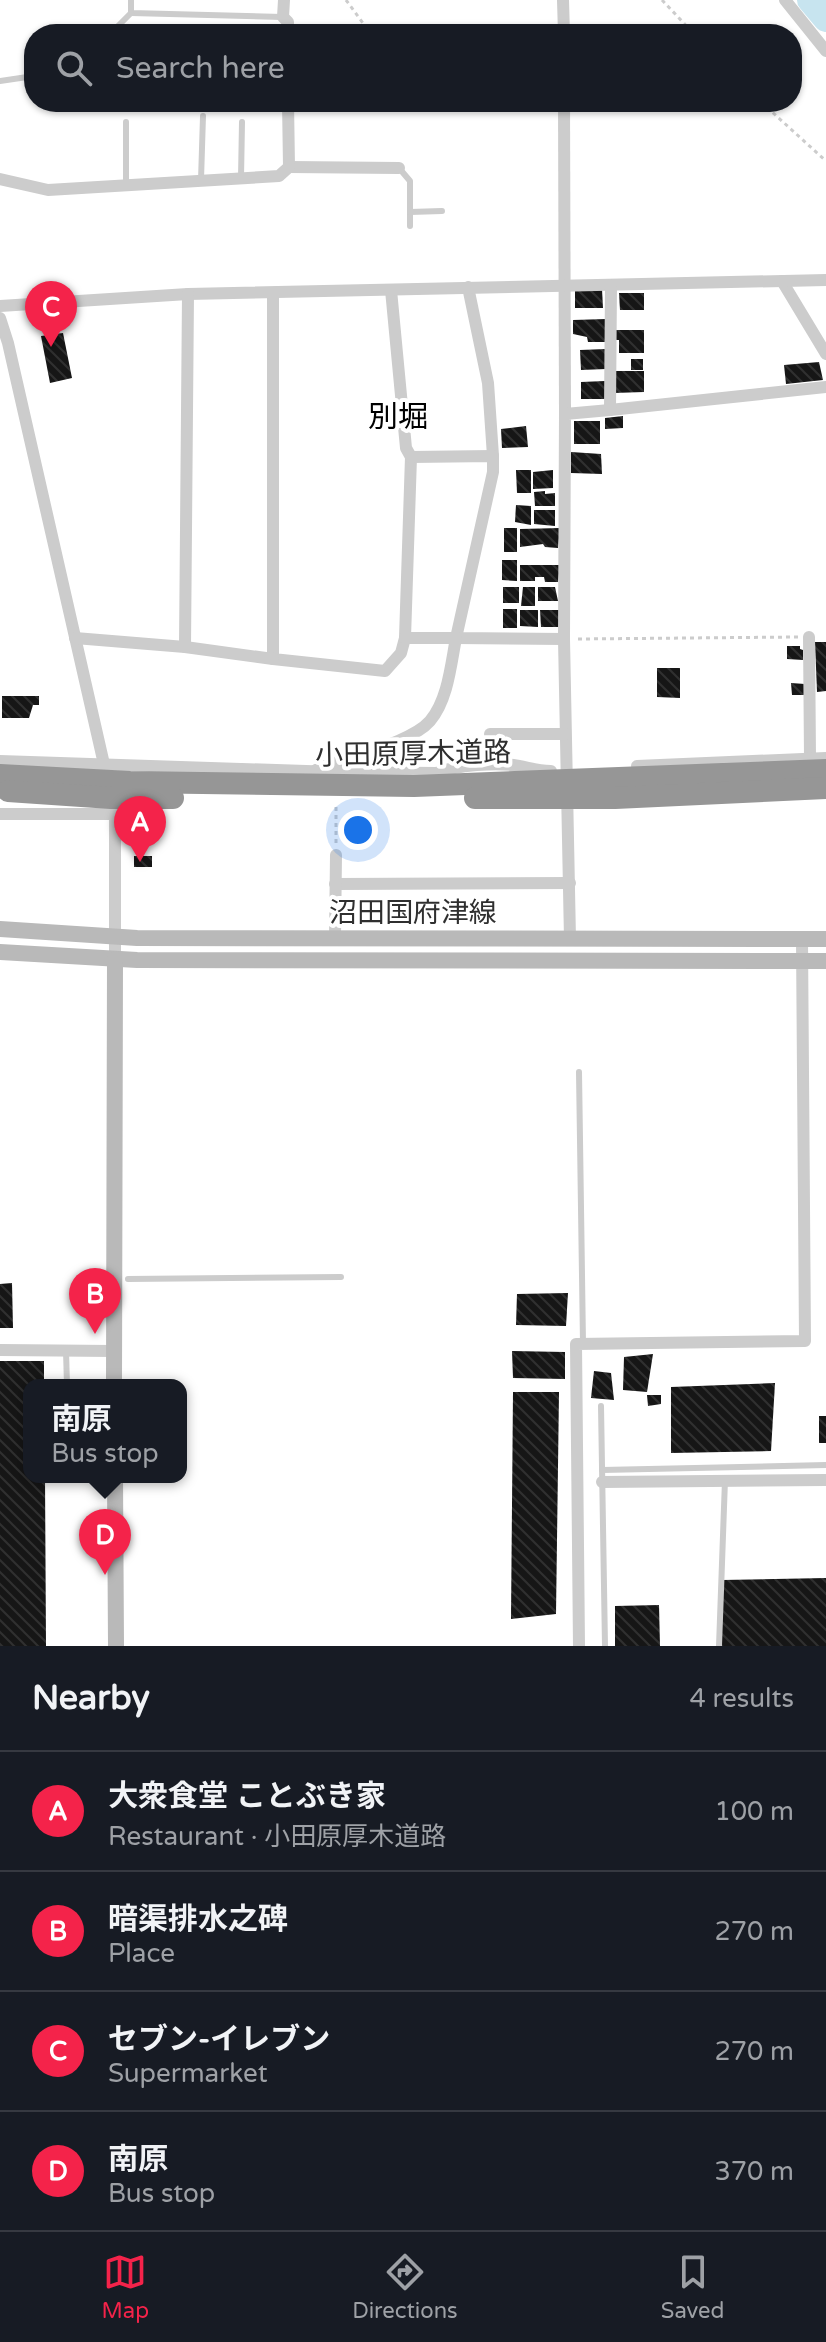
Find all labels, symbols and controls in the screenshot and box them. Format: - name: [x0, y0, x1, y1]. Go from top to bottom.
- search box: [24, 24, 802, 112]
- icon: search: [52, 46, 96, 90]
- text: Search here: [116, 50, 285, 87]
- pin: C: [25, 281, 77, 347]
- district label: 別堀: [368, 399, 428, 436]
- street label: 小田原厚木道路: [315, 735, 511, 773]
- pin: A: [114, 796, 166, 862]
- your location: [338, 810, 378, 850]
- street label: 沼田国府津線: [329, 896, 497, 930]
- pin: B: [69, 1268, 121, 1334]
- popup: [23, 1379, 187, 1483]
- text: 南原: [51, 1401, 111, 1438]
- text: Bus stop: [51, 1438, 159, 1469]
- pin: D: [79, 1509, 131, 1575]
- text: Nearby: [32, 1678, 150, 1719]
- text: 4 results: [689, 1683, 794, 1714]
- text: 大衆食堂 ことぶき家: [108, 1778, 386, 1815]
- text: A: [48, 1796, 68, 1827]
- text: 100 m: [714, 1796, 794, 1827]
- text: Restaurant · 小田原厚木道路: [108, 1821, 446, 1852]
- text: 暗渠排水之碑: [108, 1901, 288, 1938]
- text: B: [49, 1916, 67, 1947]
- text: 270 m: [714, 1916, 794, 1947]
- text: Place: [108, 1938, 175, 1969]
- text: セブン-イレブン: [108, 2021, 330, 2058]
- text: C: [49, 2036, 67, 2067]
- text: 270 m: [714, 2036, 794, 2067]
- text: Supermarket: [108, 2058, 268, 2089]
- text: 南原: [108, 2141, 168, 2178]
- text: D: [48, 2156, 68, 2187]
- text: 370 m: [714, 2156, 794, 2187]
- text: Bus stop: [108, 2178, 215, 2209]
- tab: Map: [102, 2250, 149, 2324]
- tab: Directions: [352, 2250, 458, 2324]
- tab: Saved: [661, 2250, 724, 2324]

